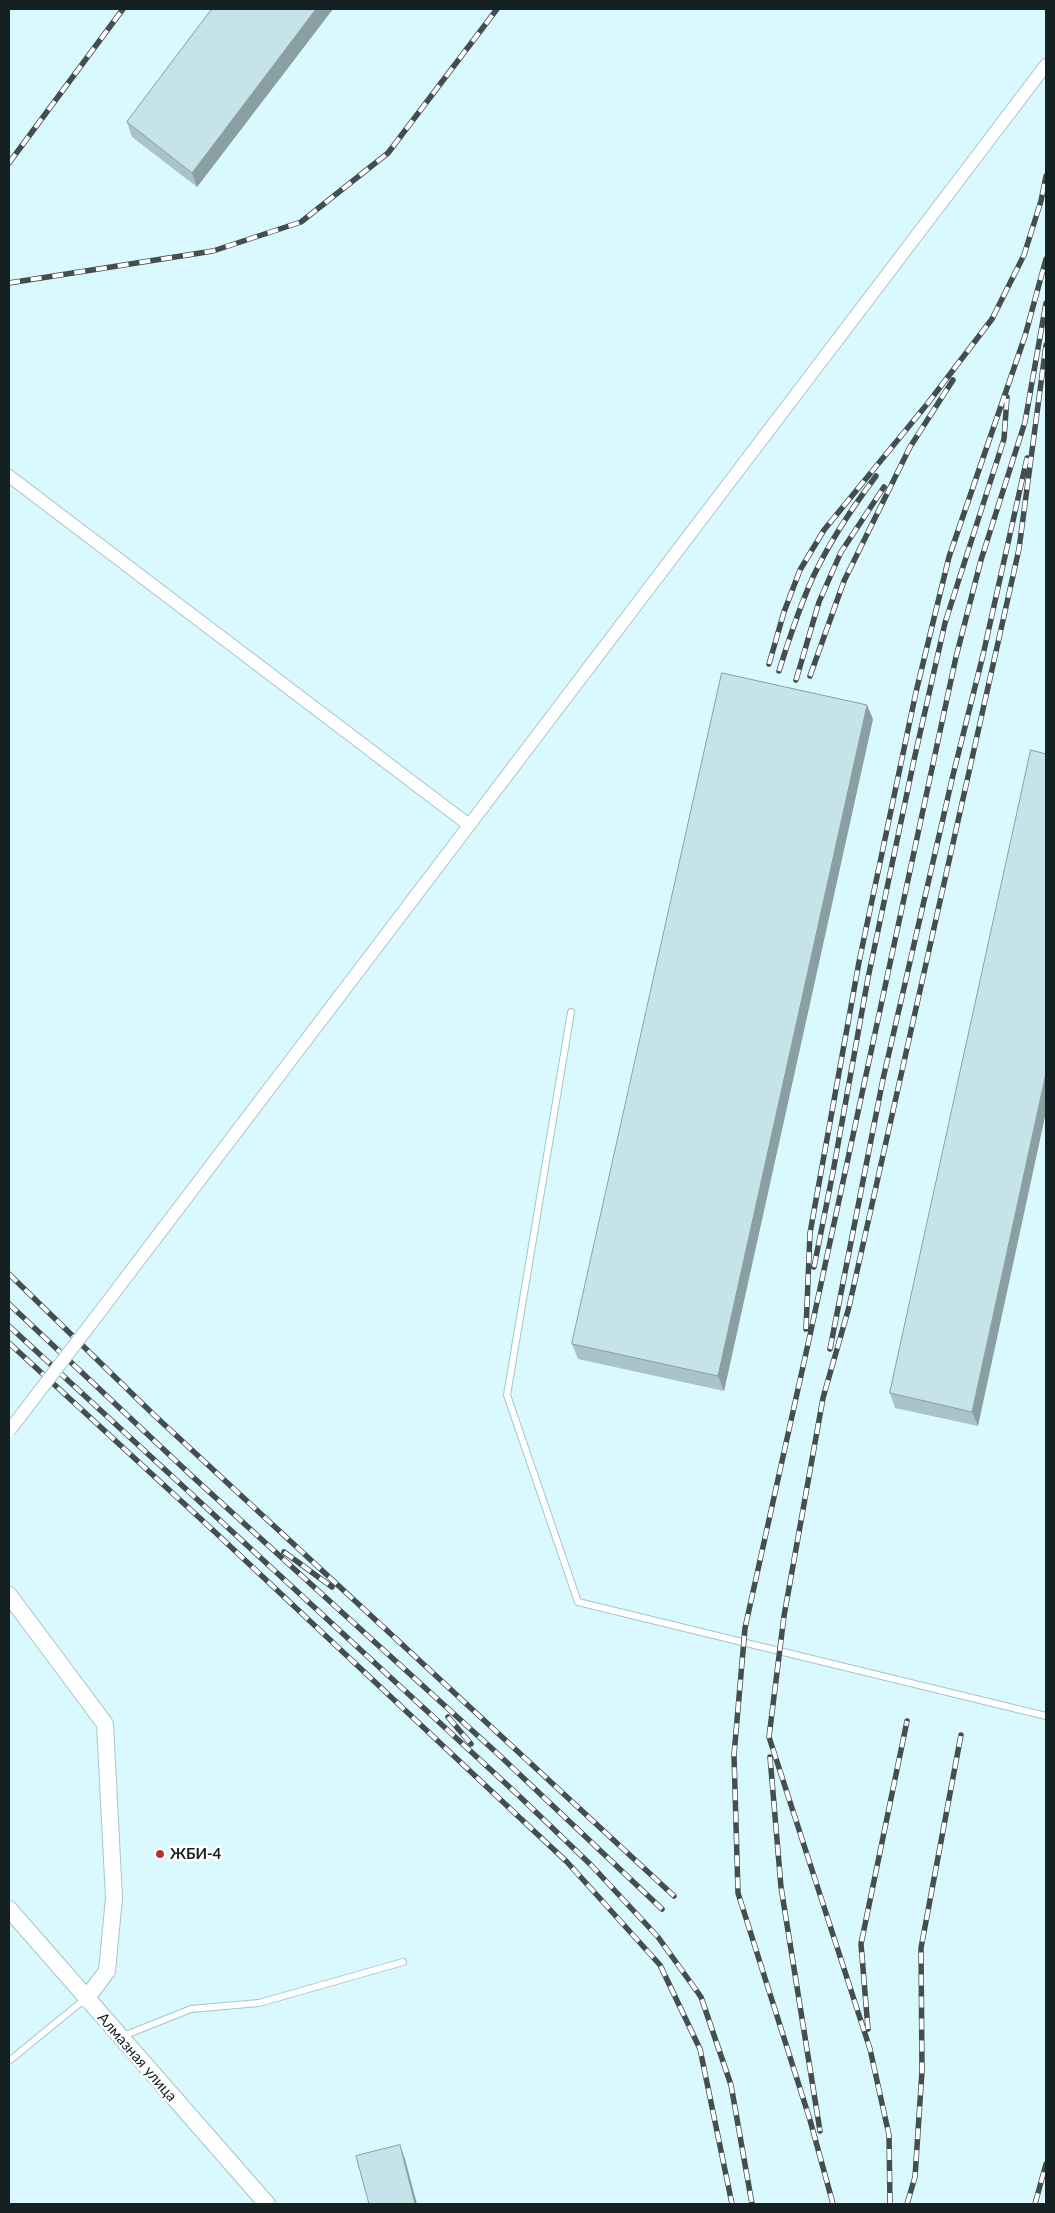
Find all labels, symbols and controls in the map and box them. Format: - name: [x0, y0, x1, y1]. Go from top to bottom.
- place label: ЖБИ-4: [170, 1845, 221, 1863]
- marker: ЖБИ-4: [154, 1848, 166, 1860]
- street label: Алмазная улица: [93, 2009, 181, 2105]

